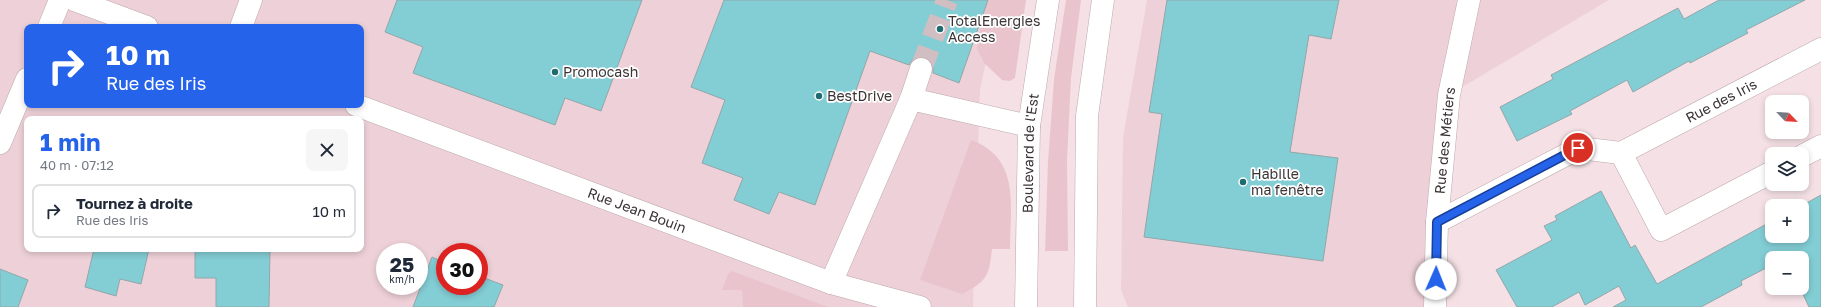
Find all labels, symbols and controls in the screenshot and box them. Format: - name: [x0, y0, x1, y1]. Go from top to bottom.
- place label: TotalEnergies Access: [948, 12, 1040, 45]
- marker: TotalEnergies Access: [935, 24, 945, 34]
- text: 10 m: [106, 38, 170, 71]
- icon: right: [40, 40, 92, 92]
- place label: Promocash: [563, 63, 638, 80]
- marker: Promocash: [550, 67, 560, 77]
- text: Rue des Iris: [106, 72, 206, 94]
- street label: Rue des Iris: [1682, 75, 1760, 126]
- street label: Rue des Métiers: [1431, 85, 1459, 195]
- place label: BestDrive: [827, 87, 892, 104]
- marker: BestDrive: [814, 91, 824, 101]
- street label: Boulevard de l'Est: [1019, 92, 1042, 213]
- north arrow: [1765, 95, 1809, 139]
- map controls: [1765, 95, 1809, 295]
- text: 1 min: [40, 127, 100, 156]
- button: close: [306, 129, 348, 171]
- pin: [1561, 131, 1595, 165]
- icon: arrive: [1567, 137, 1589, 159]
- button: layers: [1765, 147, 1809, 191]
- text: 40 m · 07:12: [40, 157, 114, 173]
- place label: Habille ma fenêtre: [1251, 165, 1324, 198]
- marker: Habille ma fenêtre: [1238, 177, 1248, 187]
- street label: Rue Jean Bouin: [585, 184, 689, 236]
- text: Tournez à droite: [76, 194, 193, 212]
- button: +: [1765, 199, 1809, 243]
- icon: right: [42, 200, 64, 222]
- text: 10 m: [312, 202, 346, 220]
- text: Rue des Iris: [76, 212, 148, 228]
- speed limit sign: 30: [436, 243, 488, 295]
- button: −: [1765, 251, 1809, 295]
- text: 25: [390, 252, 414, 276]
- position arrow: [1415, 258, 1457, 300]
- text: km/h: [389, 273, 415, 285]

